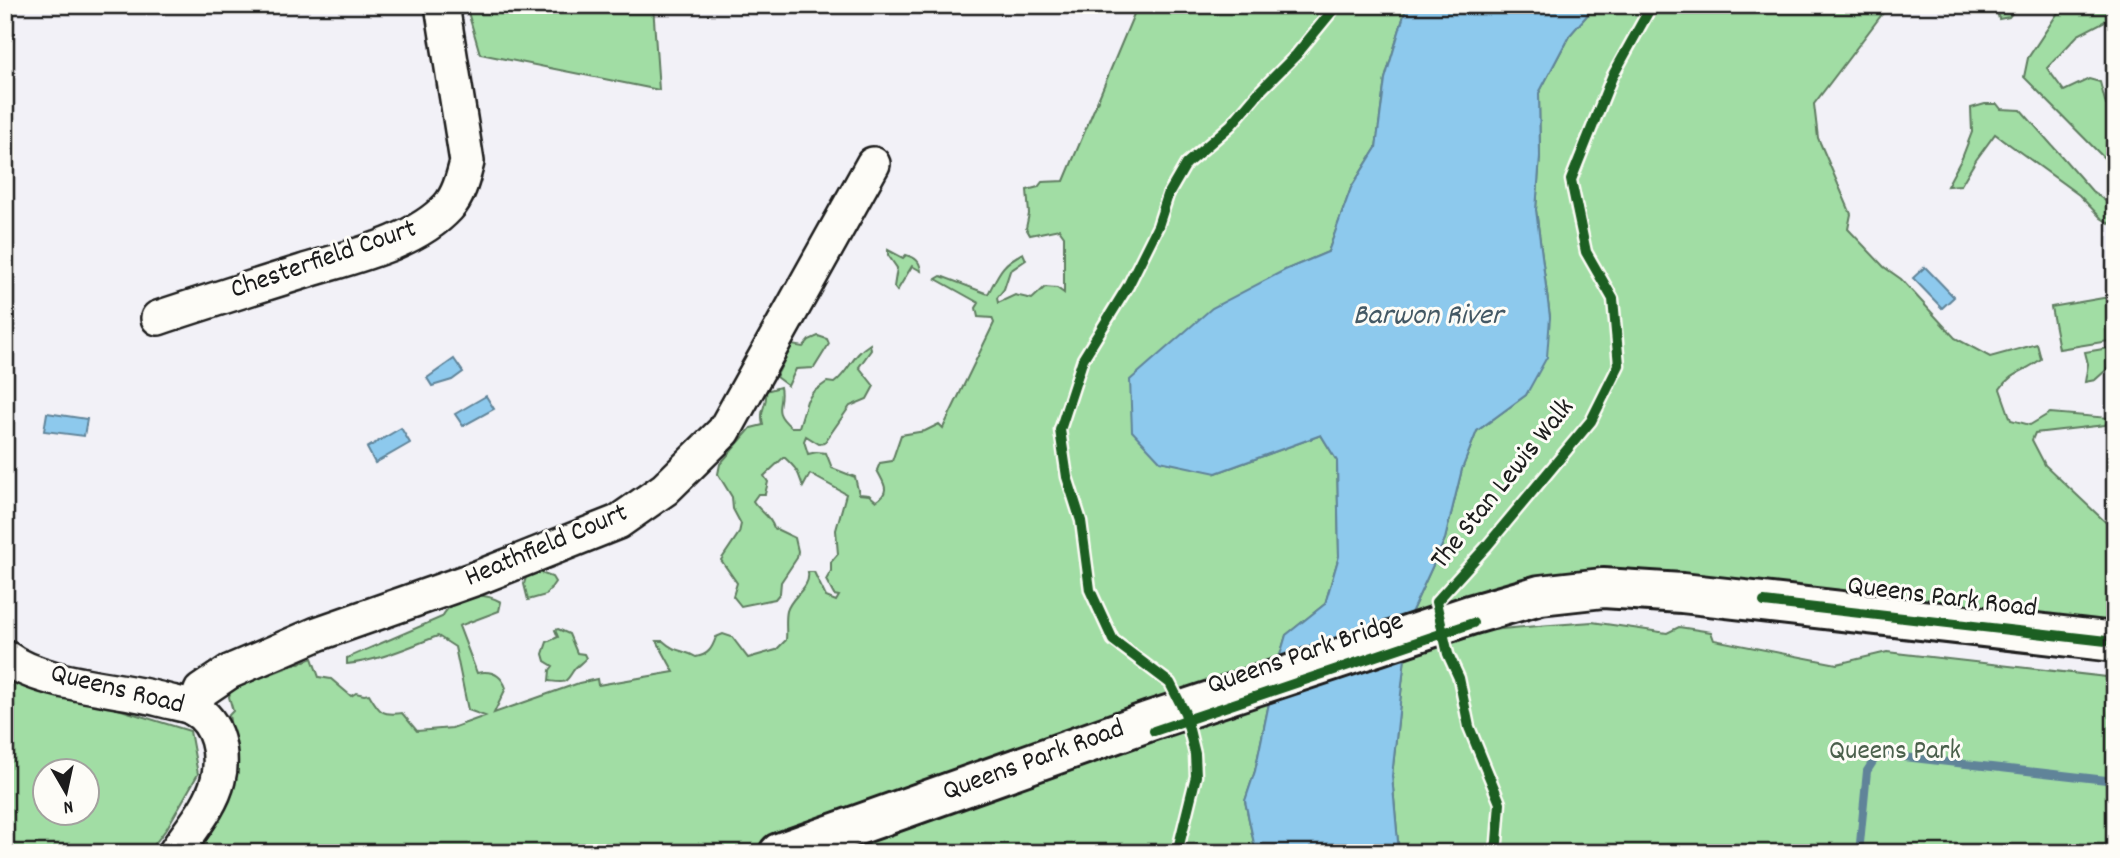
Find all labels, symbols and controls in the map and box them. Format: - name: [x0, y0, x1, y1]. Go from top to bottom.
- street label: Chesterfield Court: [226, 210, 422, 312]
- water label: Barwon River: [1353, 296, 1506, 339]
- street label: The Stan Lewis Walk: [1422, 391, 1586, 579]
- street label: Heathfield Court: [459, 495, 635, 599]
- street label: Queens Park Road: [1845, 568, 2039, 630]
- street label: Queens Park Bridge: [1203, 603, 1409, 707]
- street label: Queens Road: [46, 655, 188, 727]
- street label: Queens Park Road: [938, 711, 1130, 813]
- park label: Queens Park: [1829, 733, 1961, 773]
- north arrow: [32, 756, 102, 826]
- text: N: [61, 791, 75, 819]

